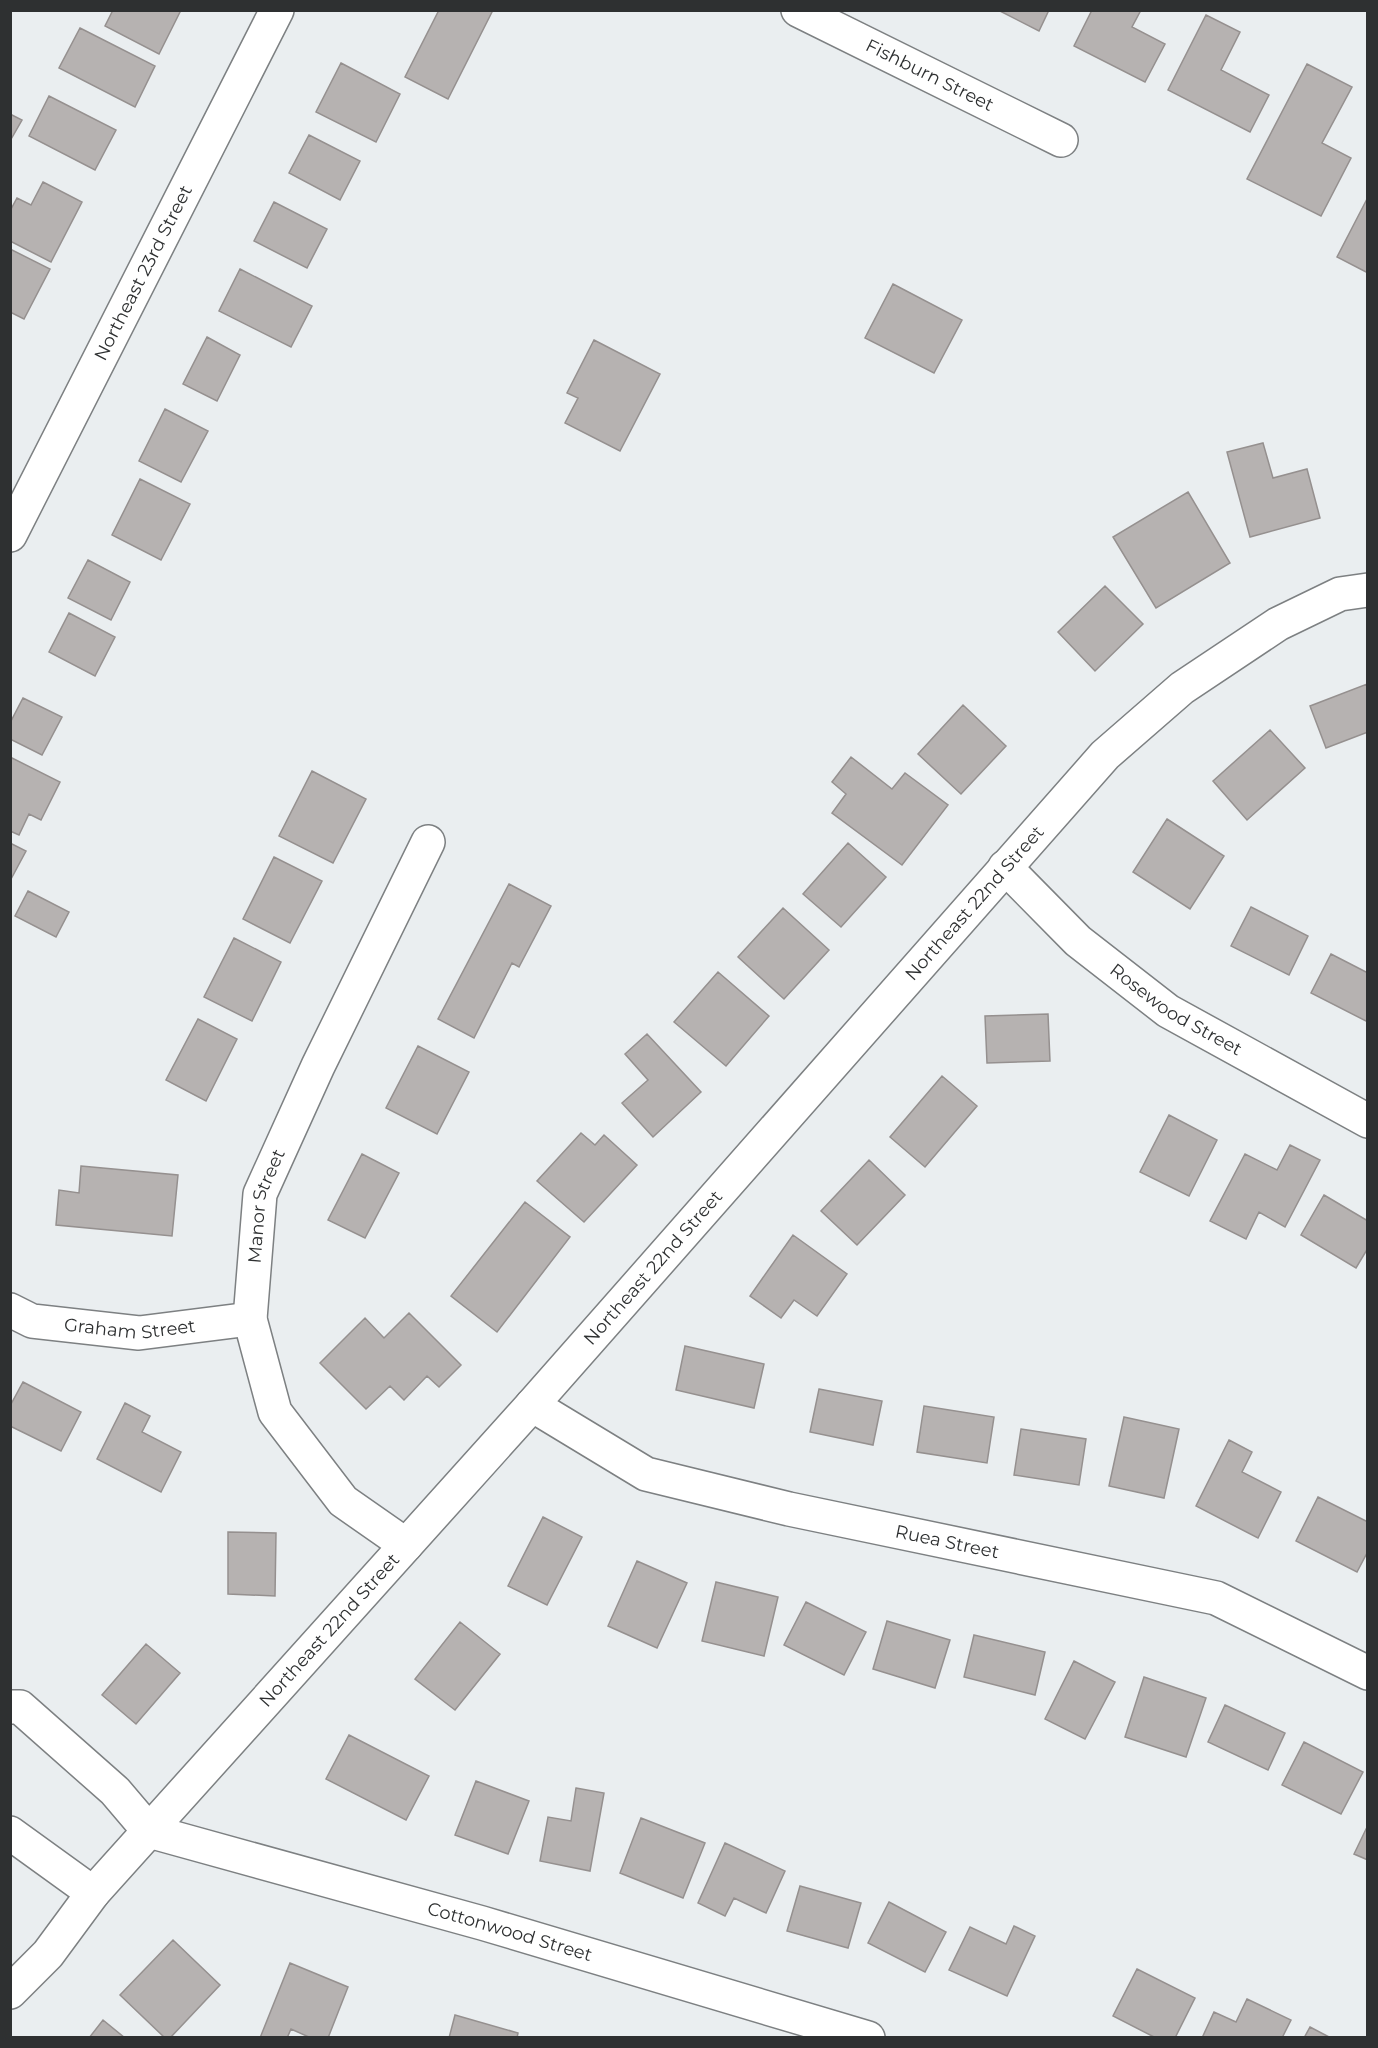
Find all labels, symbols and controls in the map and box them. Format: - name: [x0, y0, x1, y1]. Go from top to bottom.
- street label: Fishburn Street: [862, 34, 997, 116]
- street label: Northeast 23rd Street: [90, 182, 197, 364]
- street label: Northeast 22nd Street: [900, 821, 1048, 985]
- street label: Rosewood Street: [1105, 959, 1246, 1061]
- street label: Manor Street: [244, 1145, 290, 1264]
- street label: Northeast 22nd Street: [579, 1186, 727, 1350]
- street label: Graham Street: [63, 1314, 197, 1344]
- street label: Ruea Street: [893, 1520, 1001, 1563]
- street label: Northeast 22nd Street: [255, 1549, 404, 1712]
- street label: Cottonwood Street: [425, 1897, 595, 1966]

